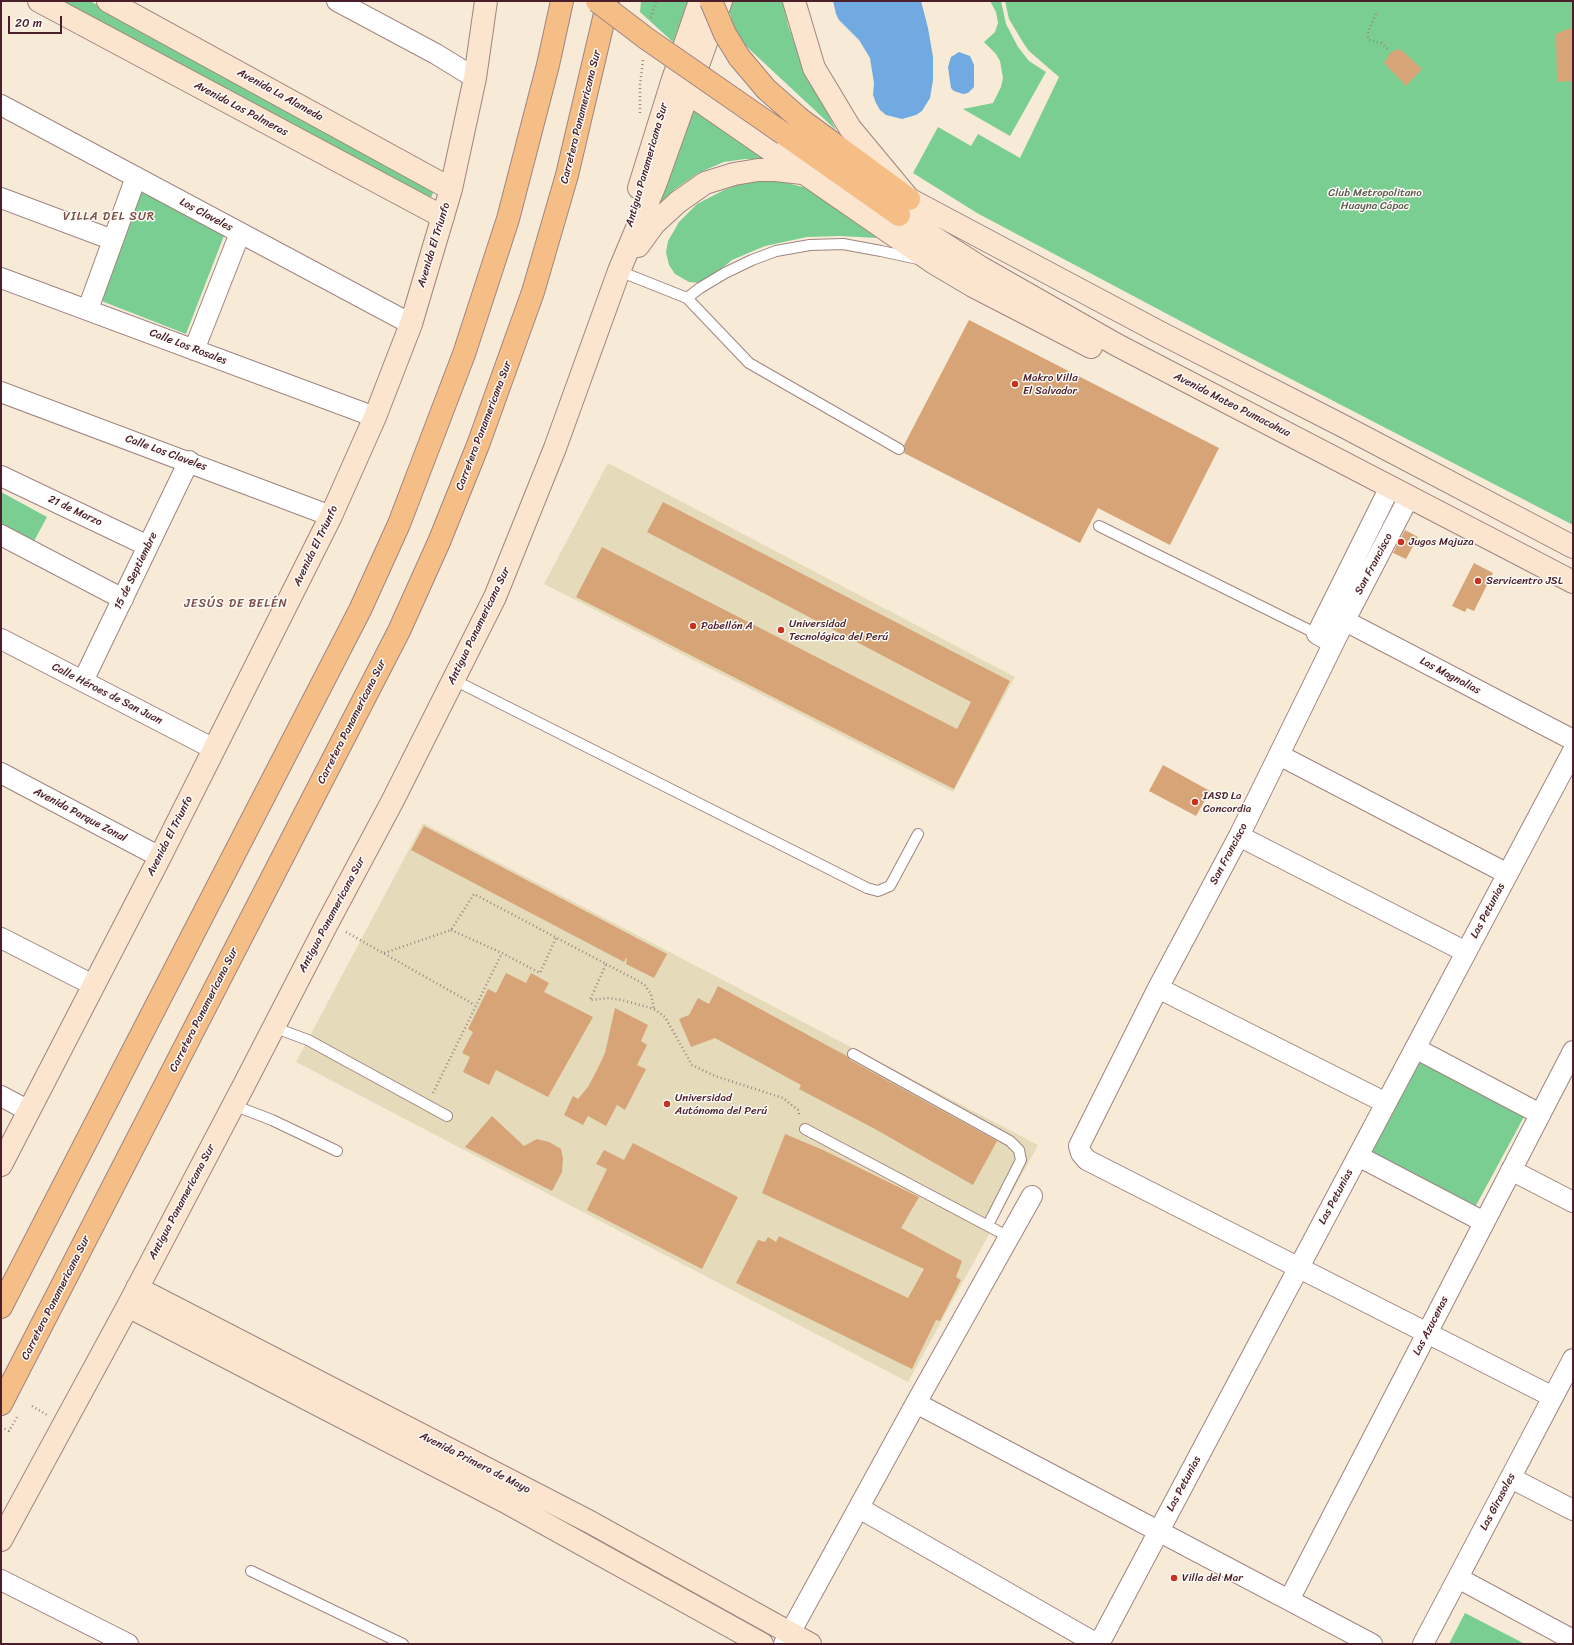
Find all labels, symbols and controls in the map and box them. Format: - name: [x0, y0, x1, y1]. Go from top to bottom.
- scale bar: [10, 8, 64, 34]
- text: 20 m: [15, 12, 42, 34]
- street label: Carretera Panamericana Sur: [558, 49, 604, 185]
- street label: Avenida La Alameda: [235, 66, 325, 124]
- street label: Avenida Las Palmeras: [192, 79, 290, 139]
- street label: Antigua Panamericana Sur: [623, 101, 671, 229]
- park label: Club Metropolitano Huayna Cápac: [1328, 186, 1422, 212]
- street label: Los Claveles: [177, 195, 235, 235]
- street label: Avenida El Triunfo: [415, 201, 453, 289]
- district label: VILLA DEL SUR: [63, 210, 155, 224]
- street label: Calle Los Rosales: [148, 326, 228, 368]
- street label: Carretera Panamericana Sur: [453, 360, 515, 492]
- street label: Avenida Mateo Pumacahua: [1171, 370, 1293, 440]
- place label: Makro Villa El Salvador: [1023, 371, 1078, 397]
- marker: Makro Villa El Salvador: [1010, 379, 1020, 389]
- street label: Calle Los Claveles: [124, 432, 208, 474]
- street label: 21 de Marzo: [46, 493, 104, 529]
- street label: Avenida El Triunfo: [291, 504, 341, 588]
- street label: 15 de Septiembre: [111, 530, 161, 612]
- street label: San Francisco: [1352, 531, 1396, 597]
- place label: Jugos Majuza: [1409, 535, 1474, 549]
- marker: Jugos Majuza: [1396, 537, 1406, 547]
- street label: Antigua Panamericana Sur: [445, 565, 513, 687]
- place label: Servicentro JSL: [1486, 574, 1563, 588]
- marker: Servicentro JSL: [1473, 576, 1483, 586]
- district label: JESÚS DE BELÉN: [185, 597, 287, 611]
- place label: Universidad Tecnológica del Perú: [789, 617, 888, 643]
- place label: Pabellón A: [701, 619, 753, 633]
- marker: Pabellón A: [688, 621, 698, 631]
- marker: Universidad Tecnológica del Perú: [776, 625, 786, 635]
- street label: Las Magnolias: [1417, 654, 1483, 698]
- street label: Carretera Panamericana Sur: [315, 658, 389, 786]
- street label: Calle Héroes de San Juan: [50, 660, 164, 728]
- street label: Avenida Parque Zonal: [31, 785, 129, 845]
- place label: IASD La Concordia: [1203, 789, 1251, 815]
- street label: Avenida El Triunfo: [144, 794, 196, 878]
- marker: IASD La Concordia: [1190, 797, 1200, 807]
- street label: San Francisco: [1207, 821, 1251, 887]
- street label: Antigua Panamericana Sur: [296, 855, 368, 975]
- street label: Las Petunias: [1468, 881, 1508, 941]
- street label: Carretera Panamericana Sur: [167, 946, 241, 1074]
- place label: Universidad Autónoma del Perú: [675, 1091, 767, 1117]
- marker: Universidad Autónoma del Perú: [662, 1099, 672, 1109]
- street label: Antigua Panamericana Sur: [146, 1142, 218, 1262]
- street label: Las Petunias: [1316, 1167, 1356, 1227]
- street label: Carretera Panamericana Sur: [19, 1234, 93, 1362]
- street label: Las Azucenas: [1410, 1294, 1452, 1358]
- street label: Avenida Primero de Mayo: [417, 1429, 533, 1497]
- street label: Las Petunias: [1164, 1454, 1204, 1514]
- street label: Las Girasoles: [1477, 1471, 1519, 1533]
- place label: Villa del Mar: [1182, 1571, 1243, 1585]
- marker: Villa del Mar: [1169, 1573, 1179, 1583]

